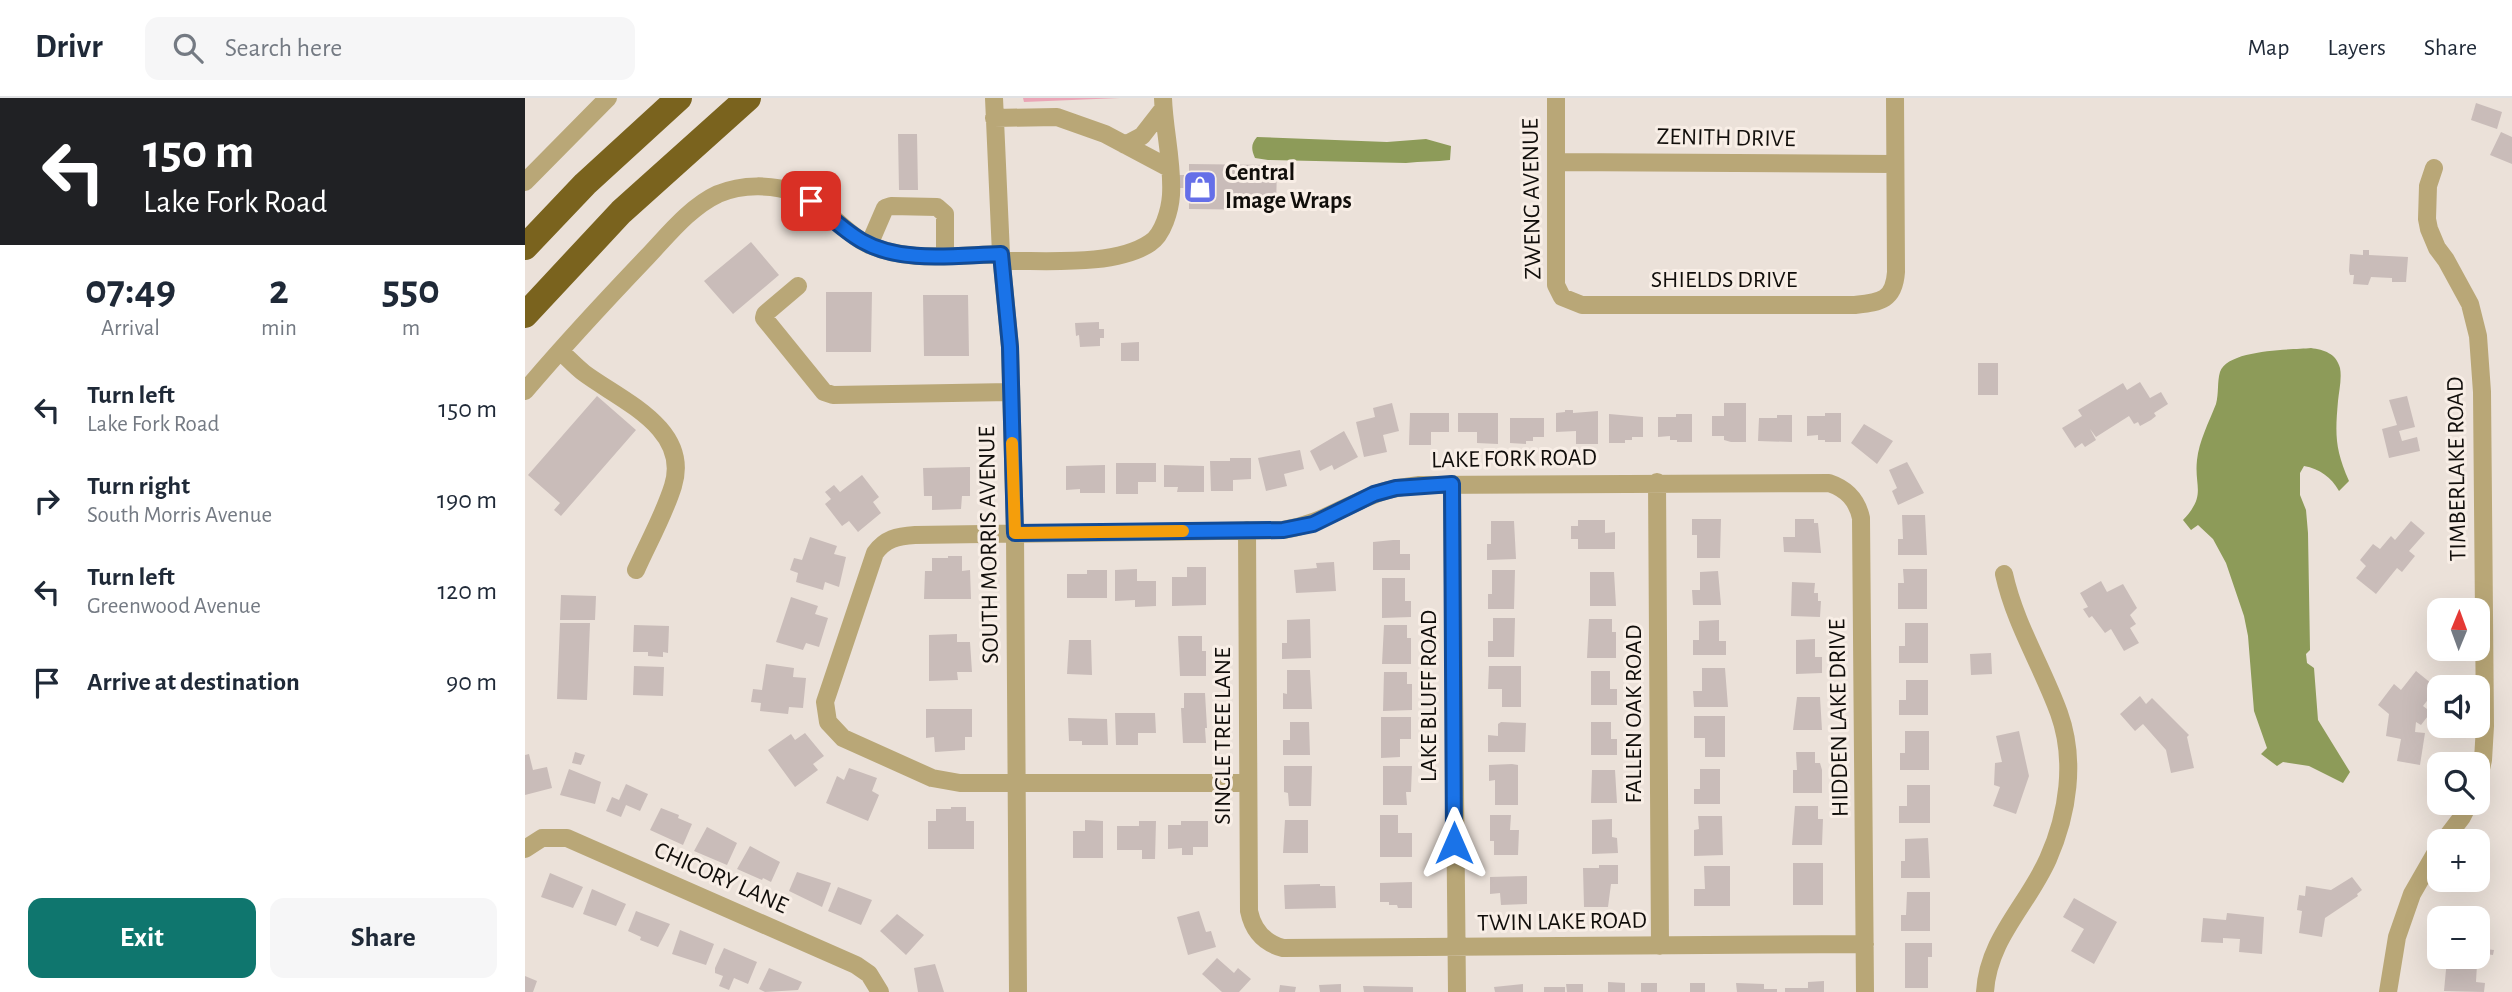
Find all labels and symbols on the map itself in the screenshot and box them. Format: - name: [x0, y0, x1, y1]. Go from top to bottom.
- street label: ZWENG AVENUE: [1519, 118, 1545, 280]
- street label: ZENITH DRIVE: [1656, 125, 1796, 151]
- place label: Central Image Wraps: [1225, 161, 1352, 213]
- shop icon: Central Image Wraps: [1181, 168, 1219, 206]
- pin: [781, 171, 841, 231]
- street label: SHIELDS DRIVE: [1651, 268, 1798, 292]
- street label: TIMBERLAKE ROAD: [2443, 376, 2471, 562]
- street label: SOUTH MORRIS AVENUE: [975, 426, 1003, 664]
- street label: LAKE FORK ROAD: [1431, 446, 1597, 472]
- north arrow: [2427, 598, 2490, 662]
- street label: LAKE BLUFF ROAD: [1417, 610, 1441, 782]
- street label: HIDDEN LAKE DRIVE: [1825, 618, 1853, 817]
- street label: FALLEN OAK ROAD: [1622, 625, 1646, 803]
- street label: SINGLE TREE LANE: [1211, 647, 1235, 825]
- position arrow: [1417, 806, 1491, 880]
- street label: CHICORY LANE: [650, 838, 792, 918]
- street label: TWIN LAKE ROAD: [1477, 909, 1647, 935]

